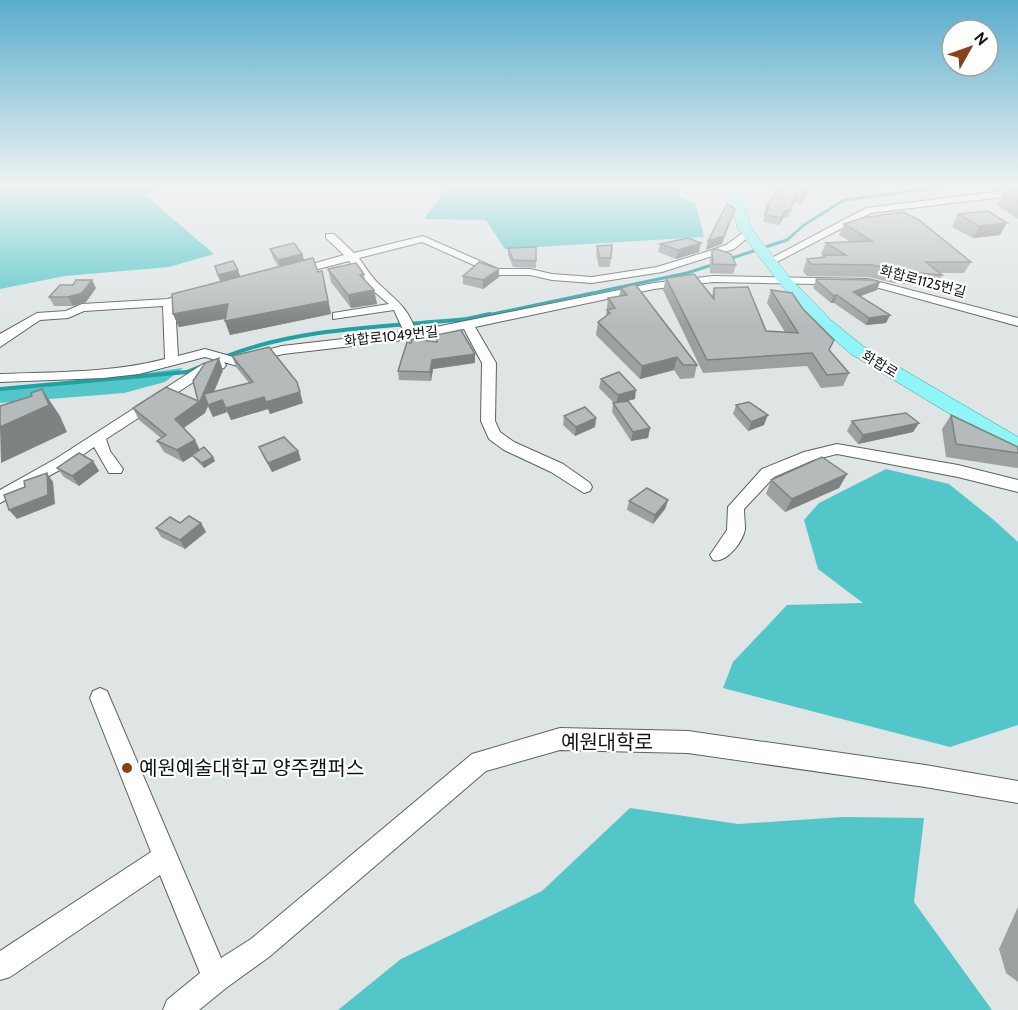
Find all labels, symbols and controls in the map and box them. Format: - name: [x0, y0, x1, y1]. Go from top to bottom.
- north arrow: [940, 18, 1000, 78]
- text: N: [970, 28, 992, 49]
- street label: 화합로1125번길: [878, 261, 968, 301]
- street label: 화합로1049번길: [343, 322, 439, 350]
- street label: 화합로: [859, 346, 901, 382]
- street label: 예원대학로: [561, 730, 653, 754]
- place label: 예원예술대학교 양주캠퍼스: [139, 756, 364, 780]
- marker: 예원예술대학교 양주캠퍼스: [120, 761, 134, 775]

